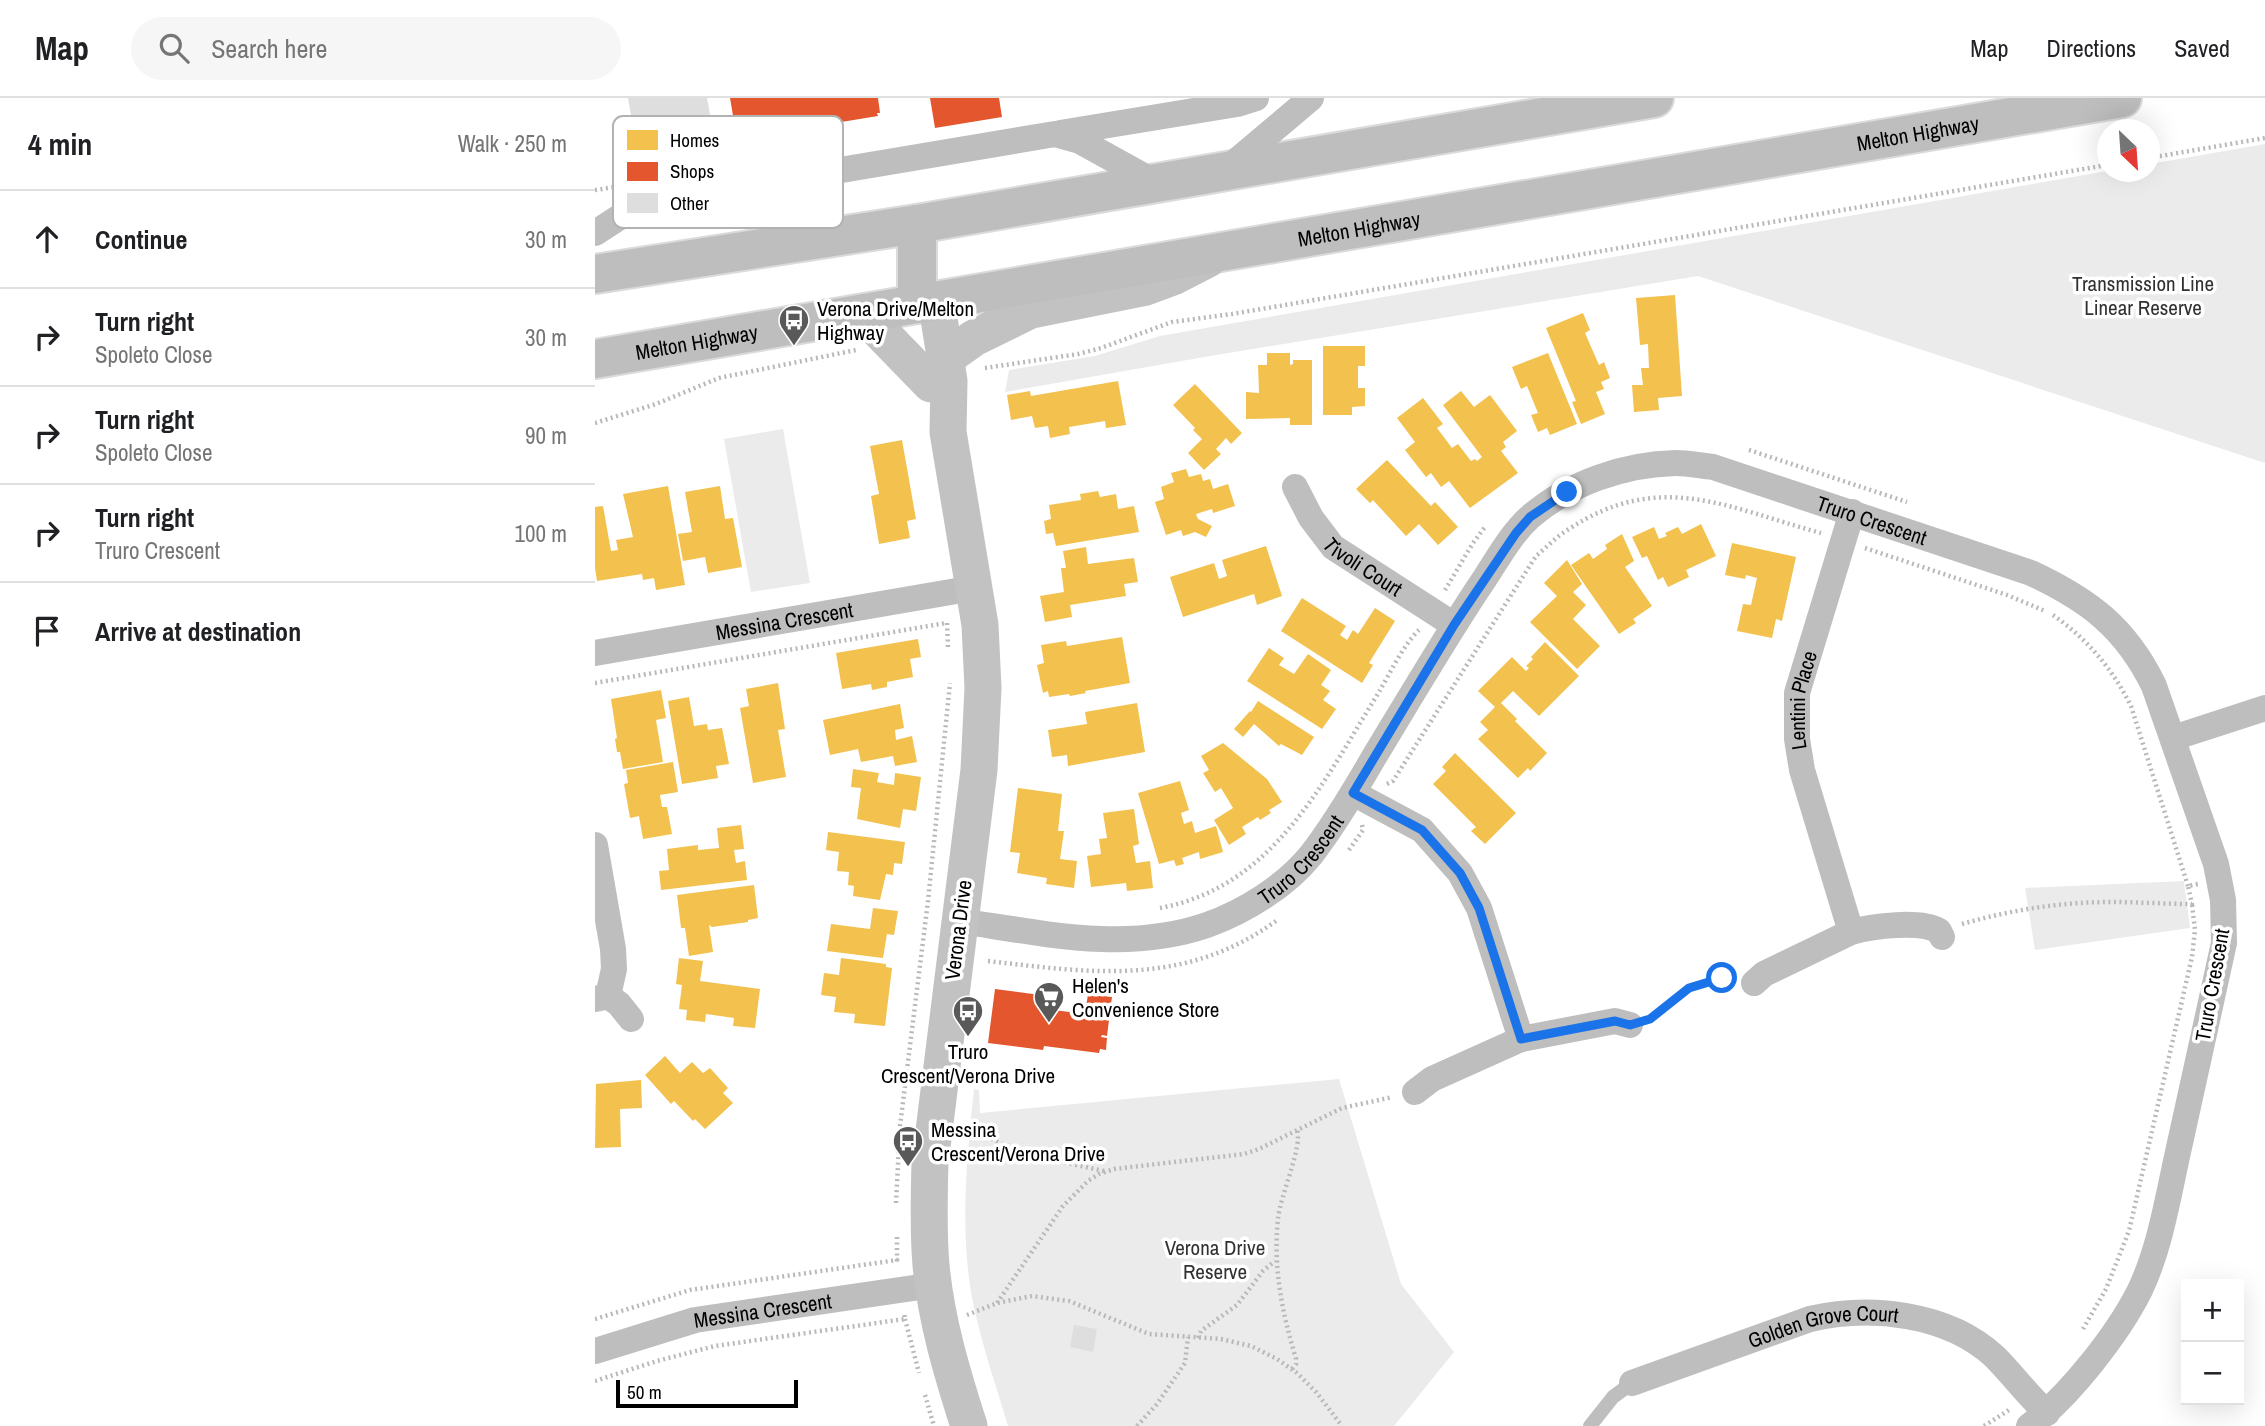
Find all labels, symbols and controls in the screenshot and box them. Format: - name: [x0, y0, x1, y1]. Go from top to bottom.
- search box: [131, 17, 621, 80]
- text: Map: [35, 26, 89, 70]
- icon: search: [155, 29, 193, 67]
- text: Search here: [211, 31, 327, 66]
- text: Map: [1970, 32, 2008, 64]
- text: Directions: [2046, 32, 2136, 64]
- text: Saved: [2174, 32, 2230, 64]
- street label: Melton Highway: [1854, 108, 1982, 158]
- legend: [613, 116, 843, 228]
- north arrow: [2097, 119, 2160, 182]
- text: 4 min: [28, 124, 92, 164]
- text: Homes: [670, 127, 720, 153]
- text: Walk · 250 m: [458, 128, 567, 159]
- text: Shops: [670, 158, 714, 184]
- text: Other: [670, 190, 710, 216]
- street label: Melton Highway: [1296, 204, 1423, 253]
- icon: ahead: [28, 220, 66, 258]
- text: Continue: [95, 222, 187, 257]
- text: 30 m: [525, 224, 567, 255]
- park label: Transmission Line Linear Reserve: [2072, 269, 2214, 322]
- place label: Verona Drive/Melton Highway: [817, 294, 974, 347]
- bus stop icon: Verona Drive/Melton Highway: [777, 303, 811, 347]
- text: Turn right: [95, 304, 194, 339]
- street label: Melton Highway: [633, 317, 760, 366]
- icon: right: [28, 318, 66, 356]
- text: 30 m: [525, 322, 567, 353]
- text: Spoleto Close: [95, 339, 212, 370]
- text: Turn right: [95, 402, 194, 437]
- icon: right: [28, 416, 66, 454]
- text: 90 m: [525, 420, 567, 451]
- text: Spoleto Close: [95, 437, 212, 468]
- route end: [1551, 476, 1582, 507]
- street label: Truro Crescent: [1813, 488, 1931, 552]
- text: Turn right: [95, 500, 194, 535]
- icon: right: [28, 514, 66, 552]
- text: 100 m: [515, 518, 567, 549]
- street label: Tivoli Court: [1316, 531, 1408, 603]
- text: Truro Crescent: [95, 535, 220, 566]
- street label: Messina Crescent: [713, 594, 855, 647]
- icon: arrive: [28, 612, 66, 650]
- text: Arrive at destination: [95, 614, 301, 649]
- street label: Lentini Place: [1783, 647, 1824, 752]
- street label: Truro Crescent: [1252, 809, 1350, 911]
- street label: Verona Drive: [937, 878, 979, 982]
- street label: Truro Crescent: [2188, 926, 2236, 1044]
- route start: [1706, 962, 1737, 993]
- place label: Helen's Convenience Store: [1072, 971, 1219, 1024]
- supermarket icon: Helen's Convenience Store: [1032, 980, 1066, 1024]
- bus stop icon: Truro Crescent/Verona Drive: [951, 994, 985, 1038]
- place label: Truro Crescent/Verona Drive: [881, 1037, 1055, 1090]
- place label: Messina Crescent/Verona Drive: [931, 1115, 1105, 1168]
- bus stop icon: Messina Crescent/Verona Drive: [891, 1124, 925, 1168]
- park label: Verona Drive Reserve: [1165, 1233, 1265, 1286]
- map controls: [2181, 1279, 2244, 1405]
- button: +: [2181, 1279, 2244, 1342]
- street label: Messina Crescent: [692, 1286, 834, 1335]
- street label: Golden Grove Court: [1744, 1298, 1900, 1355]
- button: −: [2181, 1342, 2244, 1405]
- scale bar: [616, 1377, 798, 1409]
- text: 50 m: [627, 1379, 662, 1405]

